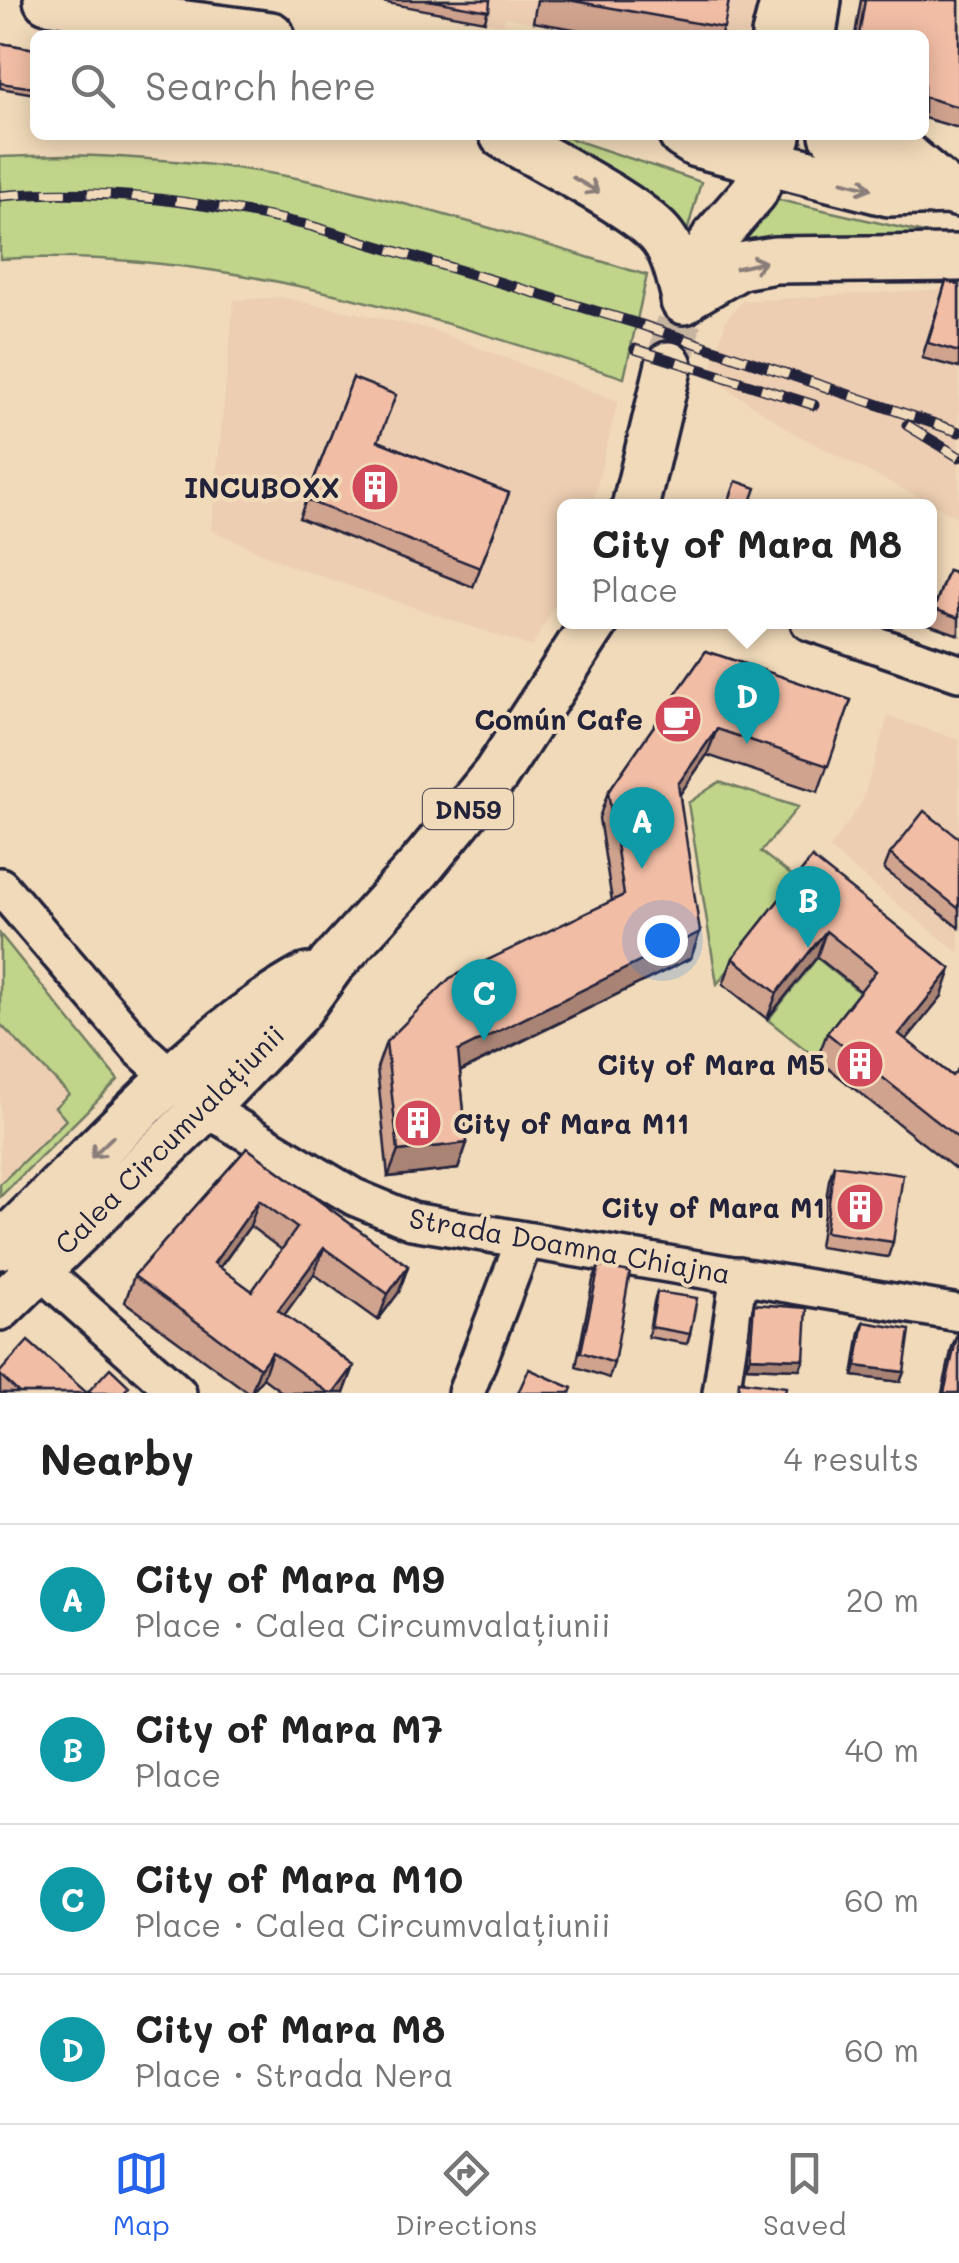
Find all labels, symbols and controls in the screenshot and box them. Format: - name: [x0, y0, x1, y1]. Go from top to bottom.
- search box: [30, 30, 929, 140]
- icon: search: [65, 58, 120, 113]
- text: Search here: [145, 60, 376, 110]
- one-way arrow: [571, 175, 601, 195]
- one-way arrow: [840, 177, 872, 195]
- one-way arrow: [734, 255, 766, 273]
- building icon: INCUBOXX: [349, 461, 401, 513]
- place label: INCUBOXX: [184, 469, 340, 505]
- popup: [557, 499, 937, 629]
- text: City of Mara M8: [592, 518, 902, 568]
- text: Place: [592, 568, 678, 610]
- pin: D: [714, 662, 780, 744]
- cafe icon: Común Cafe: [652, 693, 704, 745]
- place label: Común Cafe: [474, 701, 643, 737]
- pin: A: [610, 786, 674, 869]
- road number: DN59: [423, 789, 513, 829]
- pin: B: [776, 866, 840, 948]
- your location: [637, 915, 688, 966]
- pin: C: [452, 958, 516, 1041]
- street label: Calea Circumvalațiunii: [46, 1016, 292, 1262]
- building icon: City of Mara M5: [834, 1038, 886, 1090]
- place label: City of Mara M5: [597, 1046, 825, 1083]
- building icon: City of Mara M11: [392, 1097, 444, 1149]
- place label: City of Mara M11: [453, 1105, 689, 1142]
- one-way arrow: [91, 1135, 115, 1159]
- building icon: City of Mara M1: [834, 1181, 886, 1233]
- place label: City of Mara M1: [601, 1189, 825, 1226]
- street label: Strada Doamna Chiajna: [407, 1199, 733, 1291]
- text: Nearby: [40, 1431, 194, 1486]
- text: 4 results: [783, 1437, 919, 1479]
- text: City of Mara M9: [135, 1553, 445, 1603]
- text: A: [61, 1578, 84, 1620]
- text: 20 m: [846, 1578, 919, 1620]
- text: Place · Calea Circumvalațiunii: [135, 1603, 610, 1645]
- text: City of Mara M7: [135, 1703, 443, 1753]
- text: B: [62, 1728, 83, 1770]
- text: 40 m: [845, 1728, 919, 1770]
- text: Place: [135, 1753, 221, 1795]
- text: City of Mara M10: [135, 1853, 463, 1903]
- text: C: [61, 1878, 84, 1920]
- text: 60 m: [844, 1878, 919, 1920]
- text: Place · Calea Circumvalațiunii: [135, 1903, 610, 1945]
- text: City of Mara M8: [135, 2003, 445, 2053]
- text: D: [61, 2028, 84, 2070]
- text: 60 m: [844, 2028, 919, 2070]
- text: Place · Strada Nera: [135, 2053, 454, 2095]
- tab: Map: [113, 2146, 170, 2242]
- tab: Directions: [395, 2146, 538, 2242]
- tab: Saved: [763, 2146, 846, 2242]

